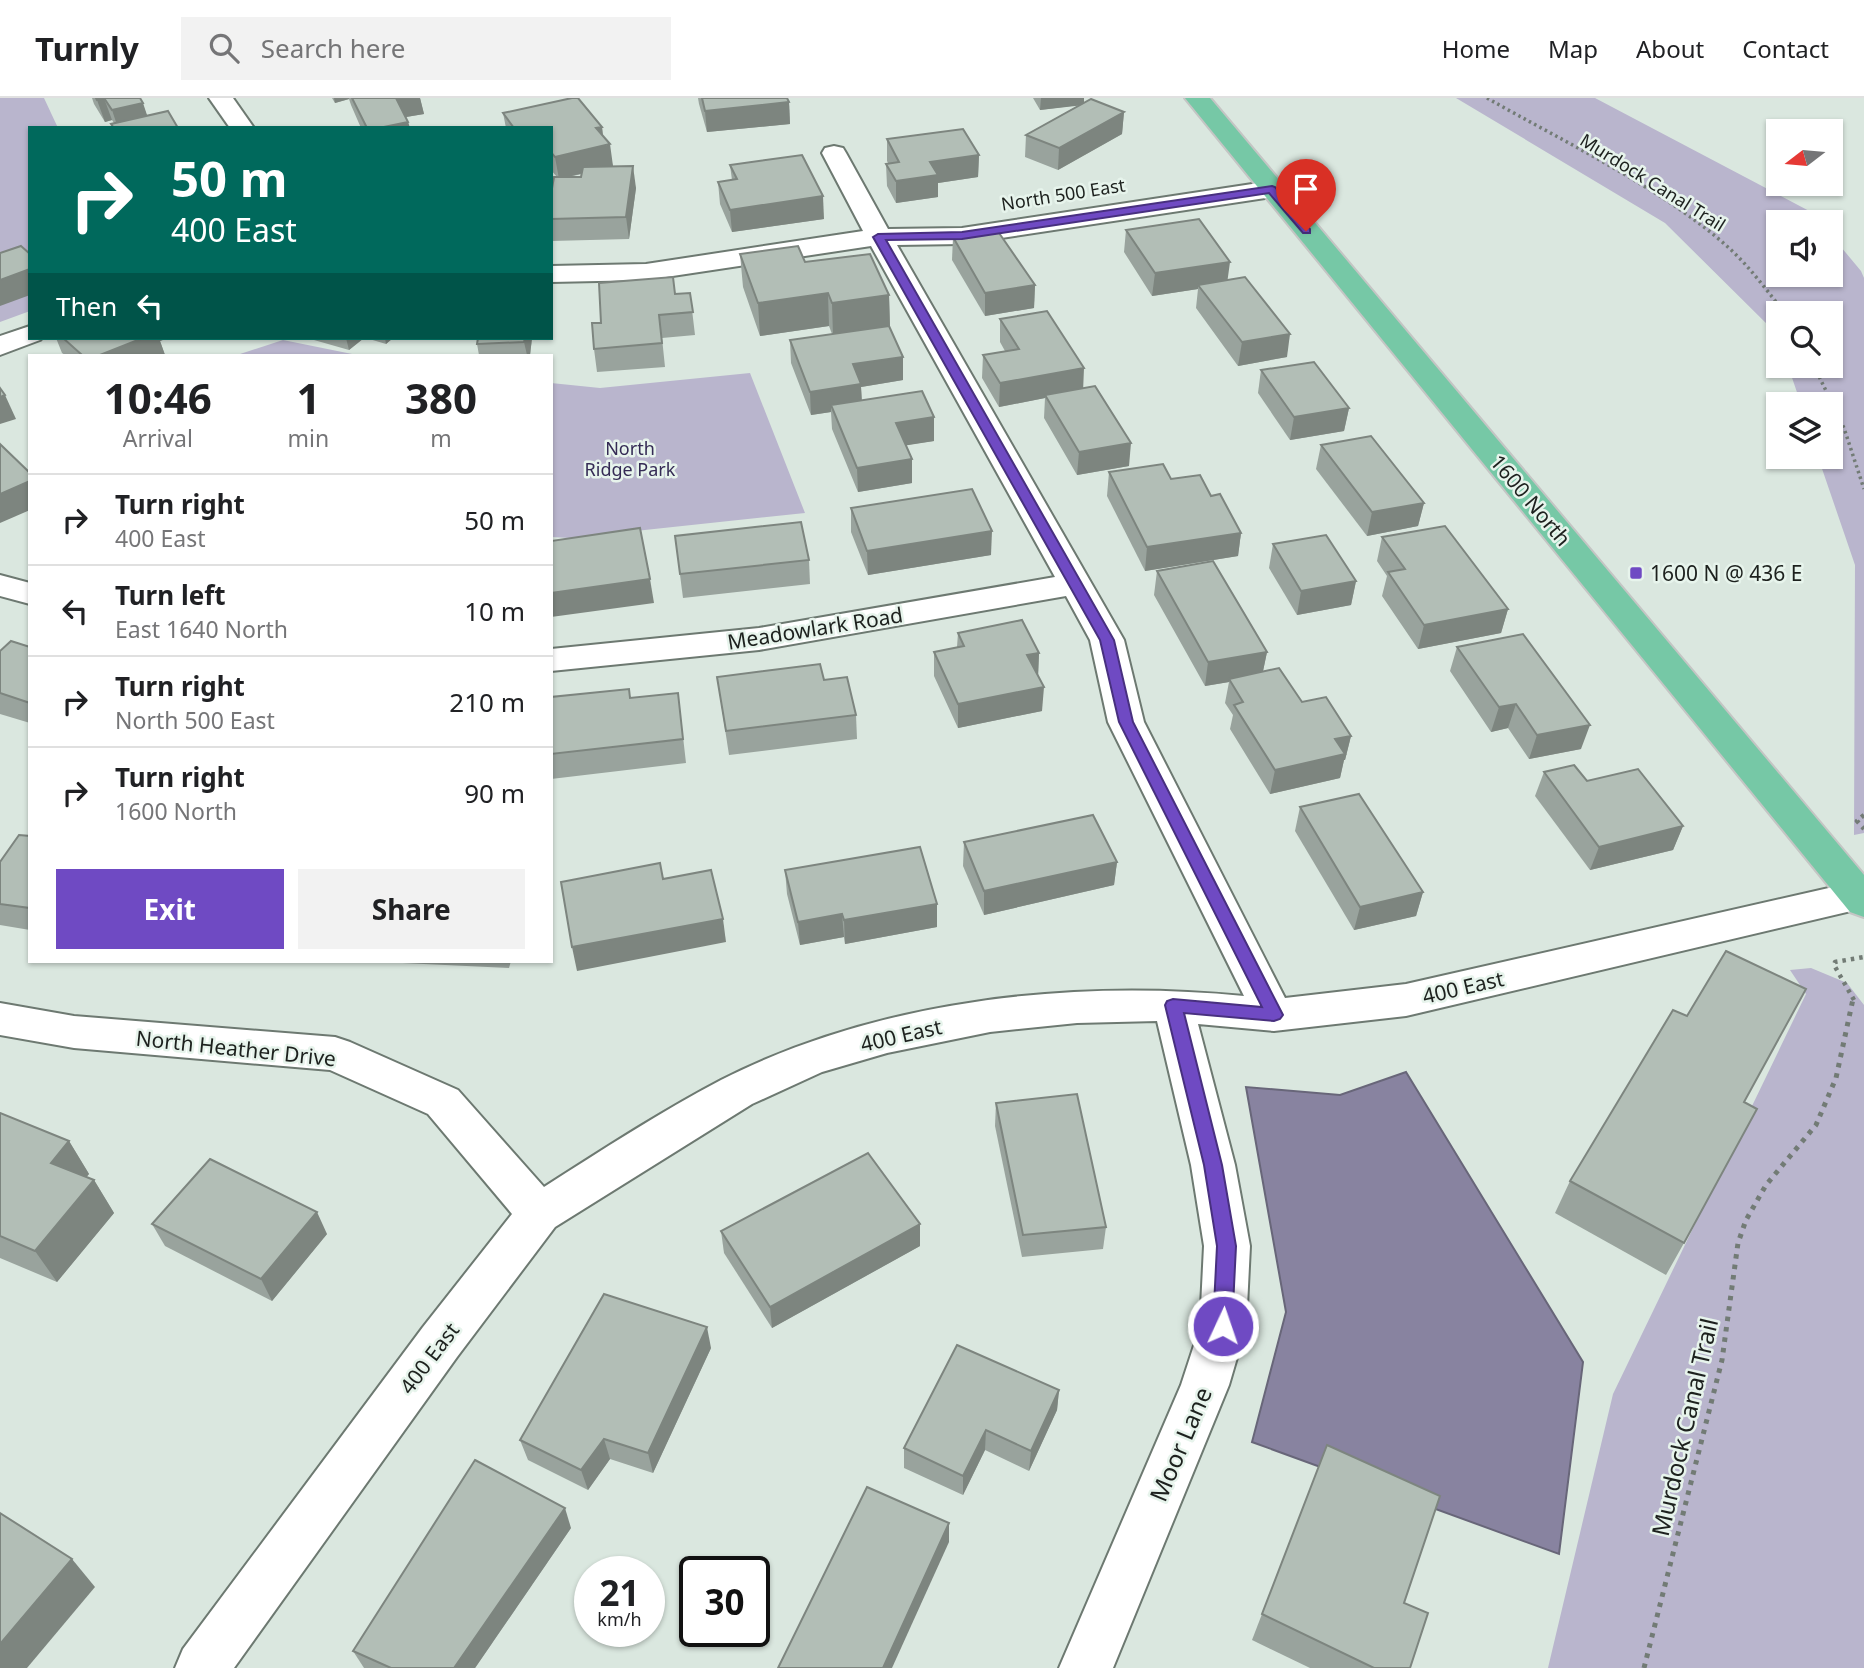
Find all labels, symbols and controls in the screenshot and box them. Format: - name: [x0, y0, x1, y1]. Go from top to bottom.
- search box: [181, 17, 671, 80]
- text: Turnly: [35, 26, 139, 71]
- icon: search: [205, 29, 243, 67]
- text: Search here: [261, 30, 405, 66]
- text: Home: [1442, 32, 1510, 65]
- text: Map: [1548, 32, 1598, 65]
- text: About: [1636, 32, 1704, 65]
- text: Contact: [1742, 32, 1829, 65]
- north arrow: [1766, 119, 1843, 196]
- map controls: [1766, 119, 1843, 469]
- street label: Murdock Canal Trail: [1576, 128, 1730, 236]
- text: 50 m: [171, 145, 288, 211]
- icon: right: [56, 154, 147, 245]
- pin: [1276, 159, 1336, 231]
- icon: arrive: [1287, 170, 1325, 208]
- street label: North 500 East: [999, 172, 1127, 216]
- text: 400 East: [171, 208, 297, 251]
- button: sound: [1766, 210, 1843, 287]
- icon: left: [131, 287, 169, 325]
- text: Then: [56, 288, 117, 324]
- button: search: [1766, 301, 1843, 378]
- text: 10:46: [104, 369, 212, 426]
- text: 1: [296, 369, 320, 426]
- text: 380: [405, 369, 477, 426]
- button: layers: [1766, 392, 1843, 469]
- text: Arrival: [123, 422, 193, 454]
- text: min: [288, 422, 329, 454]
- text: m: [430, 422, 452, 454]
- park label: North Ridge Park: [585, 436, 676, 481]
- street label: 1600 North: [1484, 448, 1578, 552]
- text: Turn right: [115, 486, 245, 522]
- icon: right: [56, 501, 94, 539]
- text: 50 m: [464, 502, 525, 538]
- text: 400 East: [115, 522, 205, 554]
- place label: 1600 N @ 436 E: [1650, 559, 1802, 587]
- marker: 1600 N @ 436 E: [1628, 565, 1644, 581]
- text: Turn left: [115, 577, 226, 613]
- icon: left: [56, 592, 94, 630]
- text: 10 m: [464, 593, 525, 629]
- street label: Meadowlark Road: [725, 600, 905, 656]
- text: East 1640 North: [115, 613, 288, 645]
- text: Turn right: [115, 668, 245, 704]
- icon: right: [56, 683, 94, 721]
- text: 210 m: [449, 684, 525, 720]
- text: North 500 East: [115, 704, 275, 736]
- text: Turn right: [115, 759, 245, 795]
- icon: right: [56, 774, 94, 812]
- text: 90 m: [464, 775, 525, 811]
- text: 1600 North: [115, 795, 237, 827]
- button: Exit: [56, 869, 284, 949]
- button: Share: [298, 869, 525, 949]
- street label: 400 East: [1420, 964, 1507, 1010]
- street label: 400 East: [858, 1012, 945, 1058]
- street label: North Heather Drive: [135, 1024, 337, 1072]
- position arrow: [1186, 1289, 1260, 1363]
- street label: Murdock Canal Trail: [1643, 1315, 1725, 1539]
- street label: 400 East: [393, 1316, 465, 1399]
- street label: Moor Lane: [1141, 1382, 1219, 1506]
- speed limit sign: 30: [679, 1556, 770, 1647]
- text: 21: [599, 1569, 640, 1616]
- text: km/h: [597, 1607, 642, 1631]

